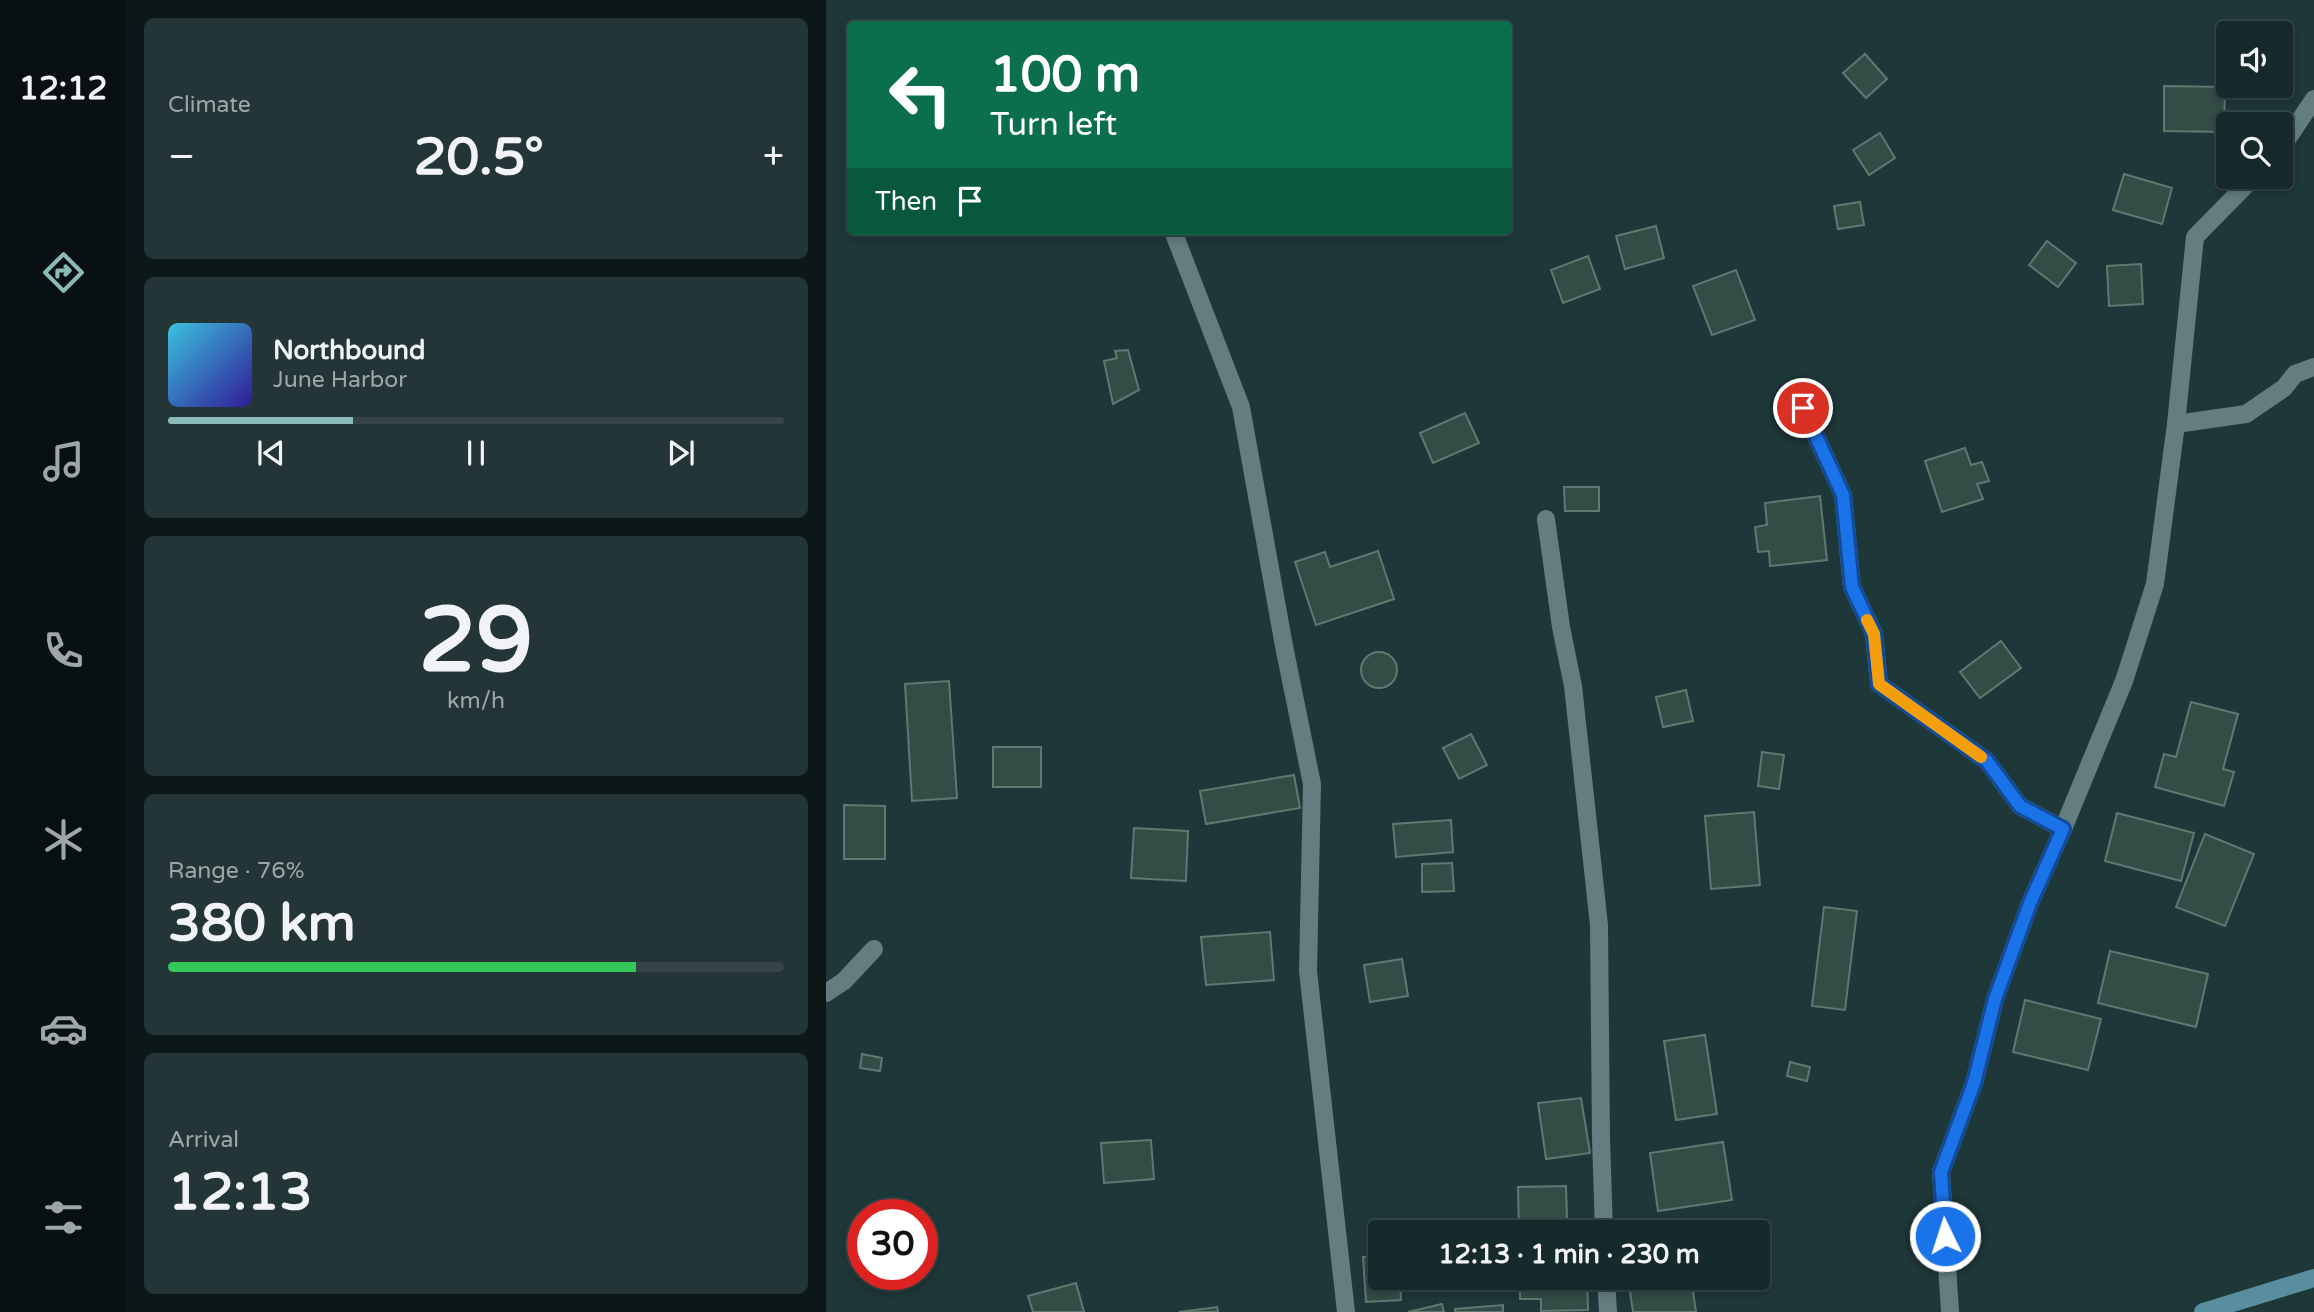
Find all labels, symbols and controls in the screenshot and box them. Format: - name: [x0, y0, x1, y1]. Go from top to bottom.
- map controls: [2216, 21, 2293, 189]
- button: sound: [2216, 21, 2293, 98]
- text: 100 m: [990, 46, 1140, 105]
- icon: left: [875, 49, 966, 140]
- text: 12:12: [19, 70, 107, 108]
- text: Climate: [168, 91, 251, 119]
- text: Turn left: [990, 106, 1117, 144]
- button: search: [2216, 112, 2293, 189]
- text: 20.5°: [414, 126, 544, 189]
- text: −: [168, 134, 195, 180]
- text: +: [763, 134, 784, 180]
- icon: arrive: [951, 182, 989, 220]
- text: Then: [875, 186, 937, 217]
- icon: directions: [39, 248, 88, 297]
- text: Northbound: [273, 335, 425, 366]
- text: June Harbor: [273, 366, 407, 394]
- pin: [1773, 378, 1833, 438]
- icon: arrive: [1784, 389, 1822, 427]
- icon: previous: [252, 434, 290, 472]
- icon: pause: [457, 434, 495, 472]
- icon: next: [662, 434, 700, 472]
- icon: music: [39, 437, 88, 486]
- text: 29: [419, 586, 533, 696]
- icon: phone: [39, 626, 88, 675]
- text: km/h: [447, 687, 505, 715]
- icon: climate: [39, 815, 88, 864]
- text: Range · 76%: [168, 857, 304, 885]
- text: 380 km: [168, 892, 356, 955]
- icon: car: [39, 1004, 88, 1053]
- text: Arrival: [168, 1126, 239, 1154]
- text: 12:13: [168, 1161, 312, 1224]
- icon: filters: [39, 1193, 88, 1242]
- speed limit sign: 30: [847, 1199, 938, 1290]
- position arrow: [1908, 1199, 1982, 1273]
- text: 12:13 · 1 min · 230 m: [1438, 1239, 1700, 1270]

